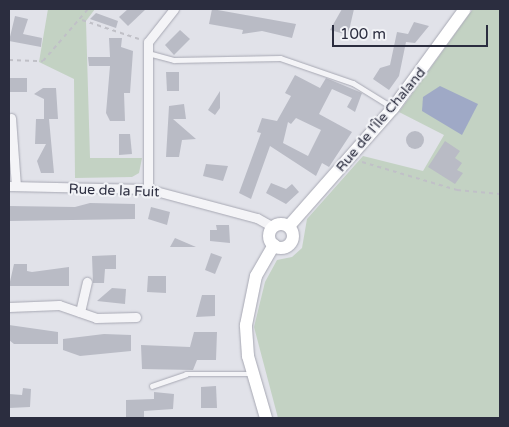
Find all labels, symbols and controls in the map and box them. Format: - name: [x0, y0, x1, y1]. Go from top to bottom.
- scale bar: [334, 15, 490, 47]
- text: 100 m: [340, 25, 386, 43]
- street label: Rue de l'Île Chaland: [333, 65, 429, 175]
- street label: Rue de la Fuit: [68, 181, 160, 201]

